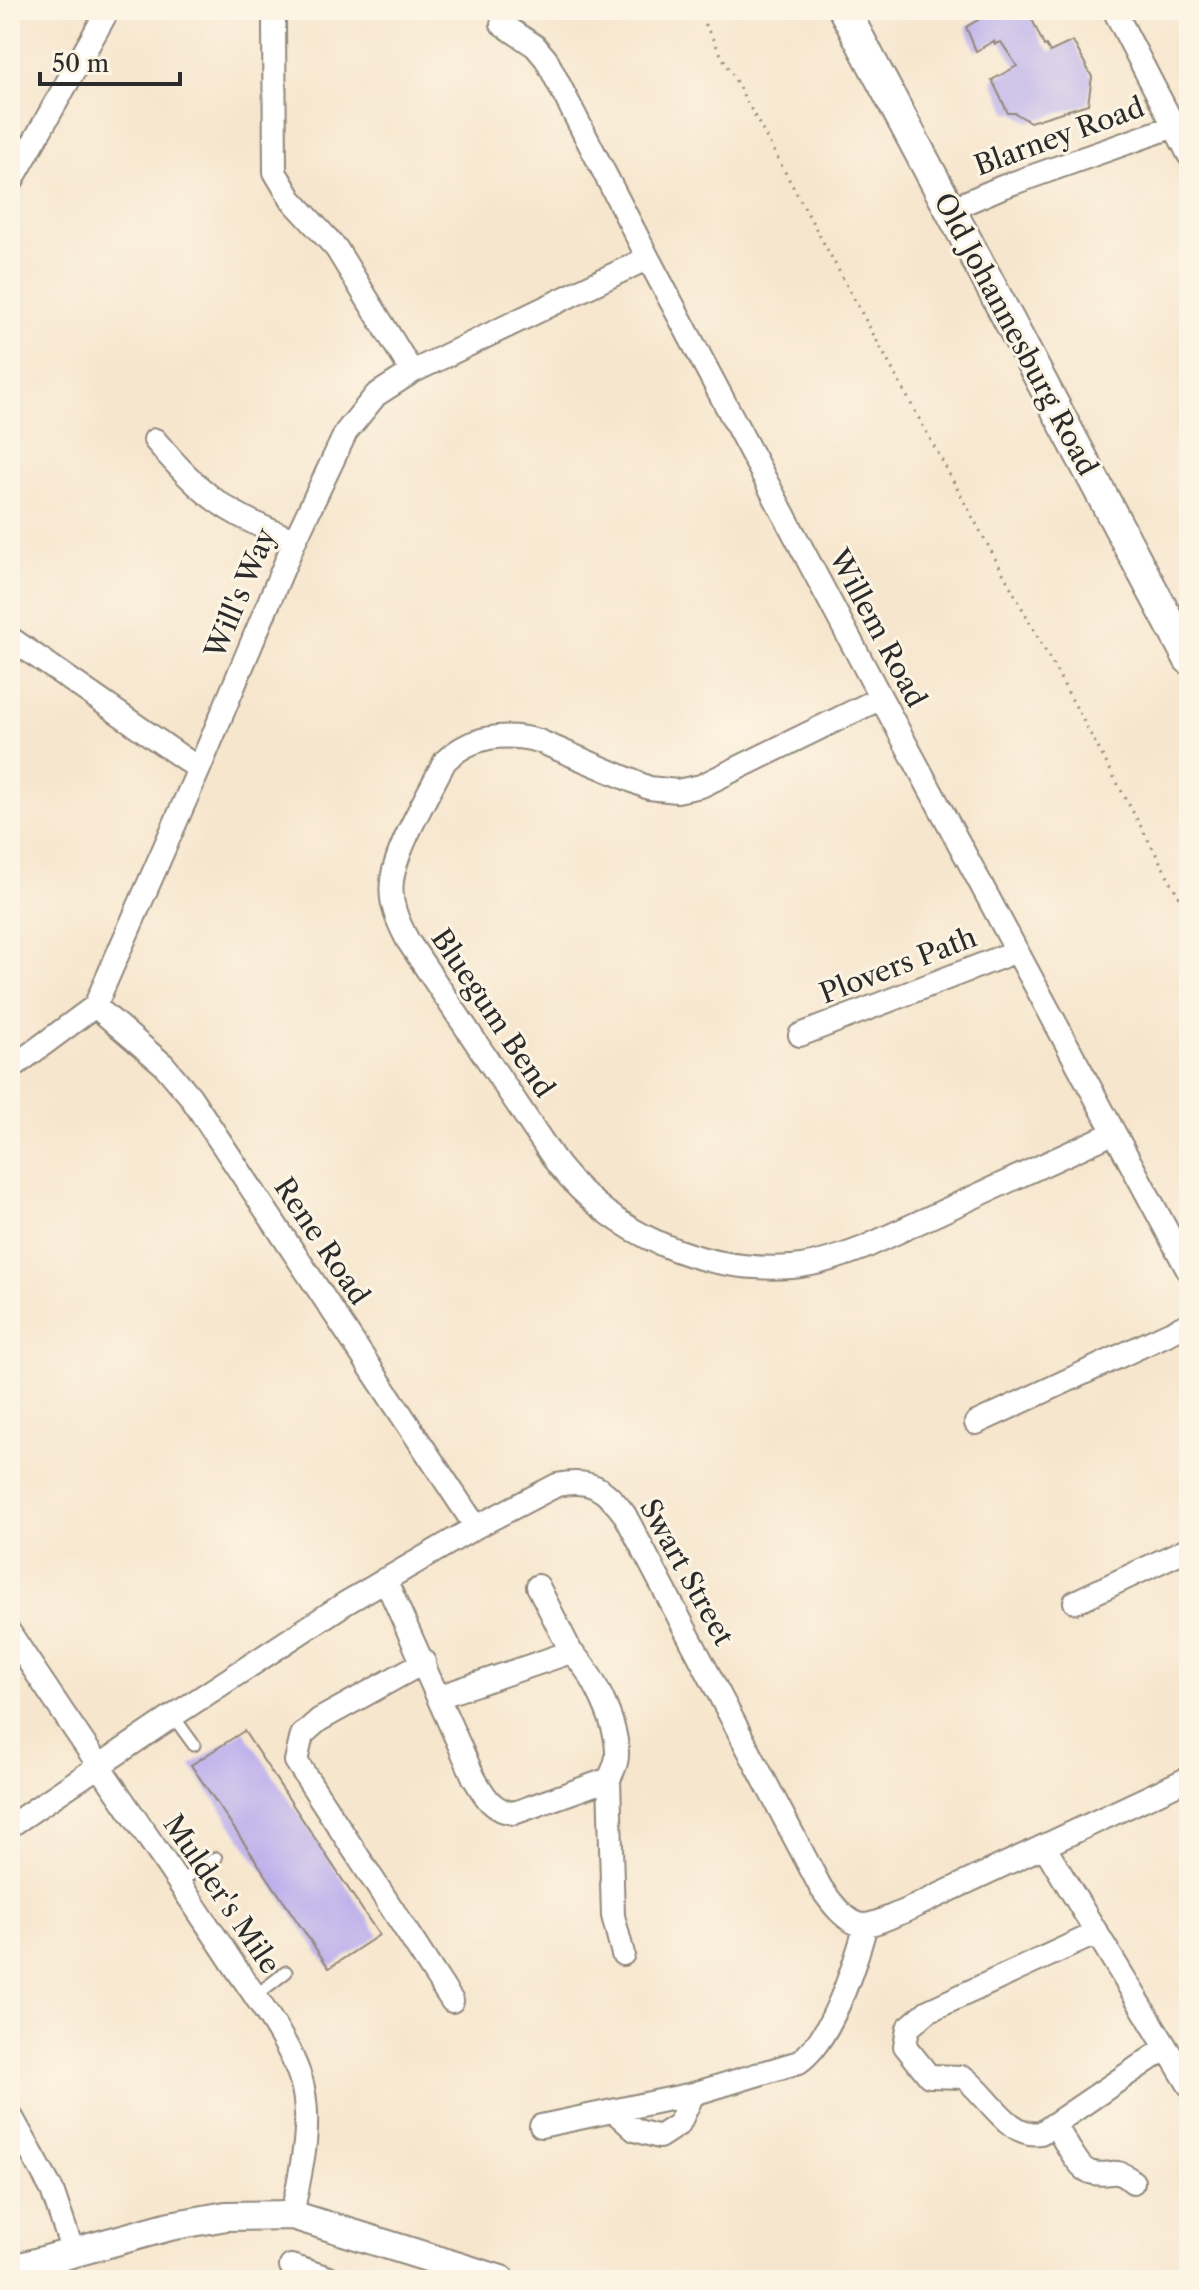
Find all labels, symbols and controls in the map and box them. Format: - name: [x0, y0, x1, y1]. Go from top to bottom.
- scale bar: [40, 36, 180, 86]
- text: 50 m: [52, 49, 109, 78]
- street label: Blarney Road: [969, 90, 1149, 182]
- street label: Old Johannesburg Road: [927, 187, 1105, 481]
- street label: Will's Way: [197, 522, 283, 664]
- street label: Willem Road: [822, 542, 934, 713]
- street label: Plovers Path: [815, 920, 981, 1010]
- street label: Bluegum Bend: [424, 922, 562, 1104]
- street label: Rene Road: [267, 1171, 377, 1311]
- street label: Swart Street: [633, 1493, 741, 1651]
- street label: Mulder's Mile: [156, 1808, 288, 1980]

